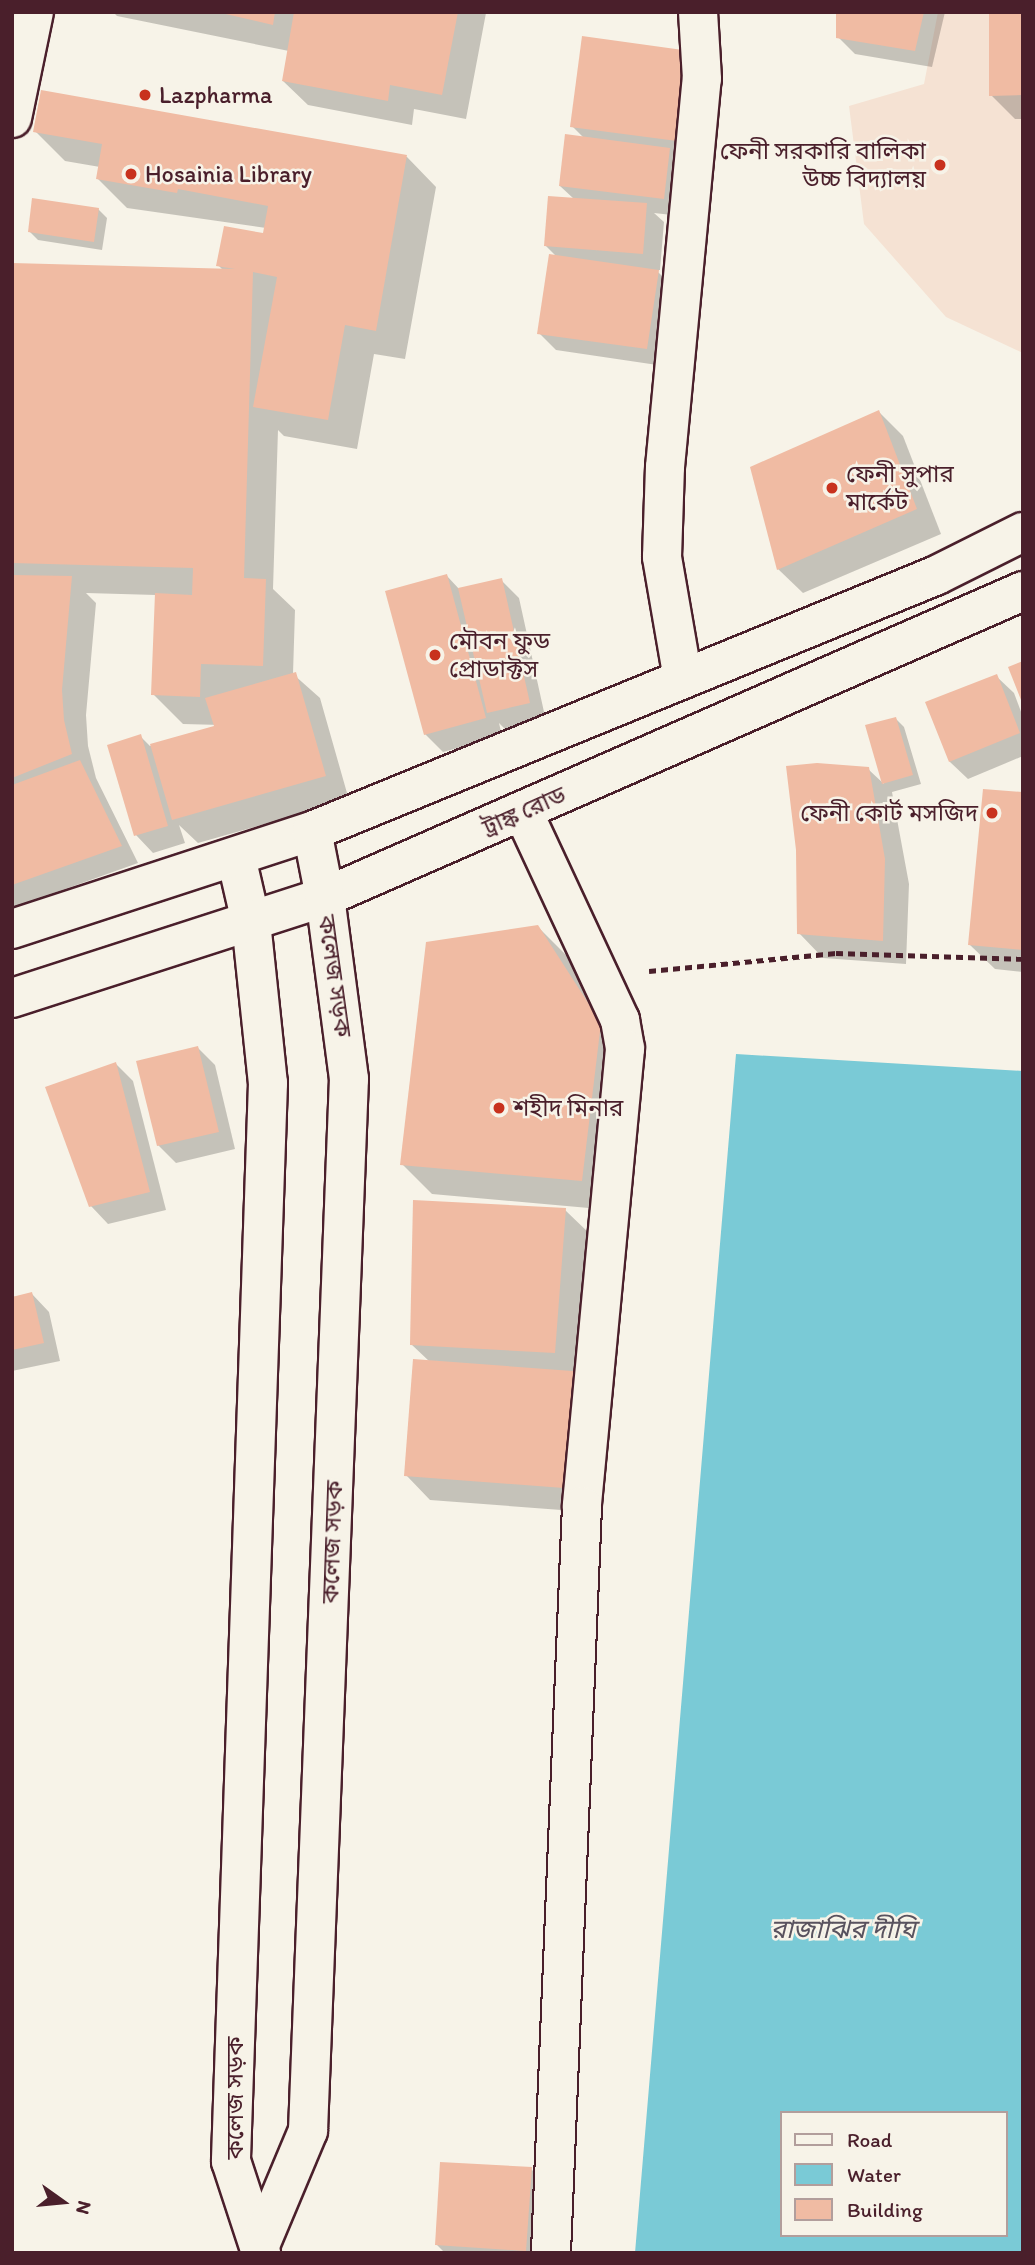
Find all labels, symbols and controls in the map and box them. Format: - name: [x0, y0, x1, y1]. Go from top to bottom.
- place label: Lazpharma: [159, 81, 272, 109]
- marker: Lazpharma: [137, 87, 153, 103]
- place label: ফেনী সরকারি বালিকা উচ্চ বিদ্যালয়: [720, 137, 926, 193]
- marker: ফেনী সরকারি বালিকা উচ্চ বিদ্যালয়: [932, 157, 948, 173]
- place label: Hosainia Library: [145, 160, 311, 188]
- marker: Hosainia Library: [123, 166, 139, 182]
- place label: ফেনী সুপার মার্কেট: [846, 460, 954, 516]
- marker: ফেনী সুপার মার্কেট: [824, 480, 840, 496]
- place label: মৌবন ফুড প্রোডাক্টস: [449, 627, 550, 683]
- marker: মৌবন ফুড প্রোডাক্টস: [427, 647, 443, 663]
- street label: ট্রাঙ্ক রোড: [478, 780, 570, 842]
- place label: ফেনী কোর্ট মসজিদ: [800, 799, 978, 827]
- marker: ফেনী কোর্ট মসজিদ: [984, 805, 1000, 821]
- street label: কলেজ সড়ক: [312, 913, 358, 1039]
- place label: শহীদ মিনার: [513, 1094, 623, 1122]
- marker: শহীদ মিনার: [491, 1100, 507, 1116]
- street label: কলেজ সড়ক: [315, 1480, 349, 1604]
- water label: রাজাঝির দীঘি: [770, 1914, 916, 1946]
- street label: কলেজ সড়ক: [221, 2036, 249, 2160]
- legend: [780, 2111, 1007, 2237]
- text: Road: [847, 2127, 892, 2152]
- text: Water: [847, 2162, 901, 2187]
- north arrow: [28, 2167, 98, 2237]
- text: Building: [847, 2197, 923, 2222]
- text: N: [71, 2198, 97, 2217]

